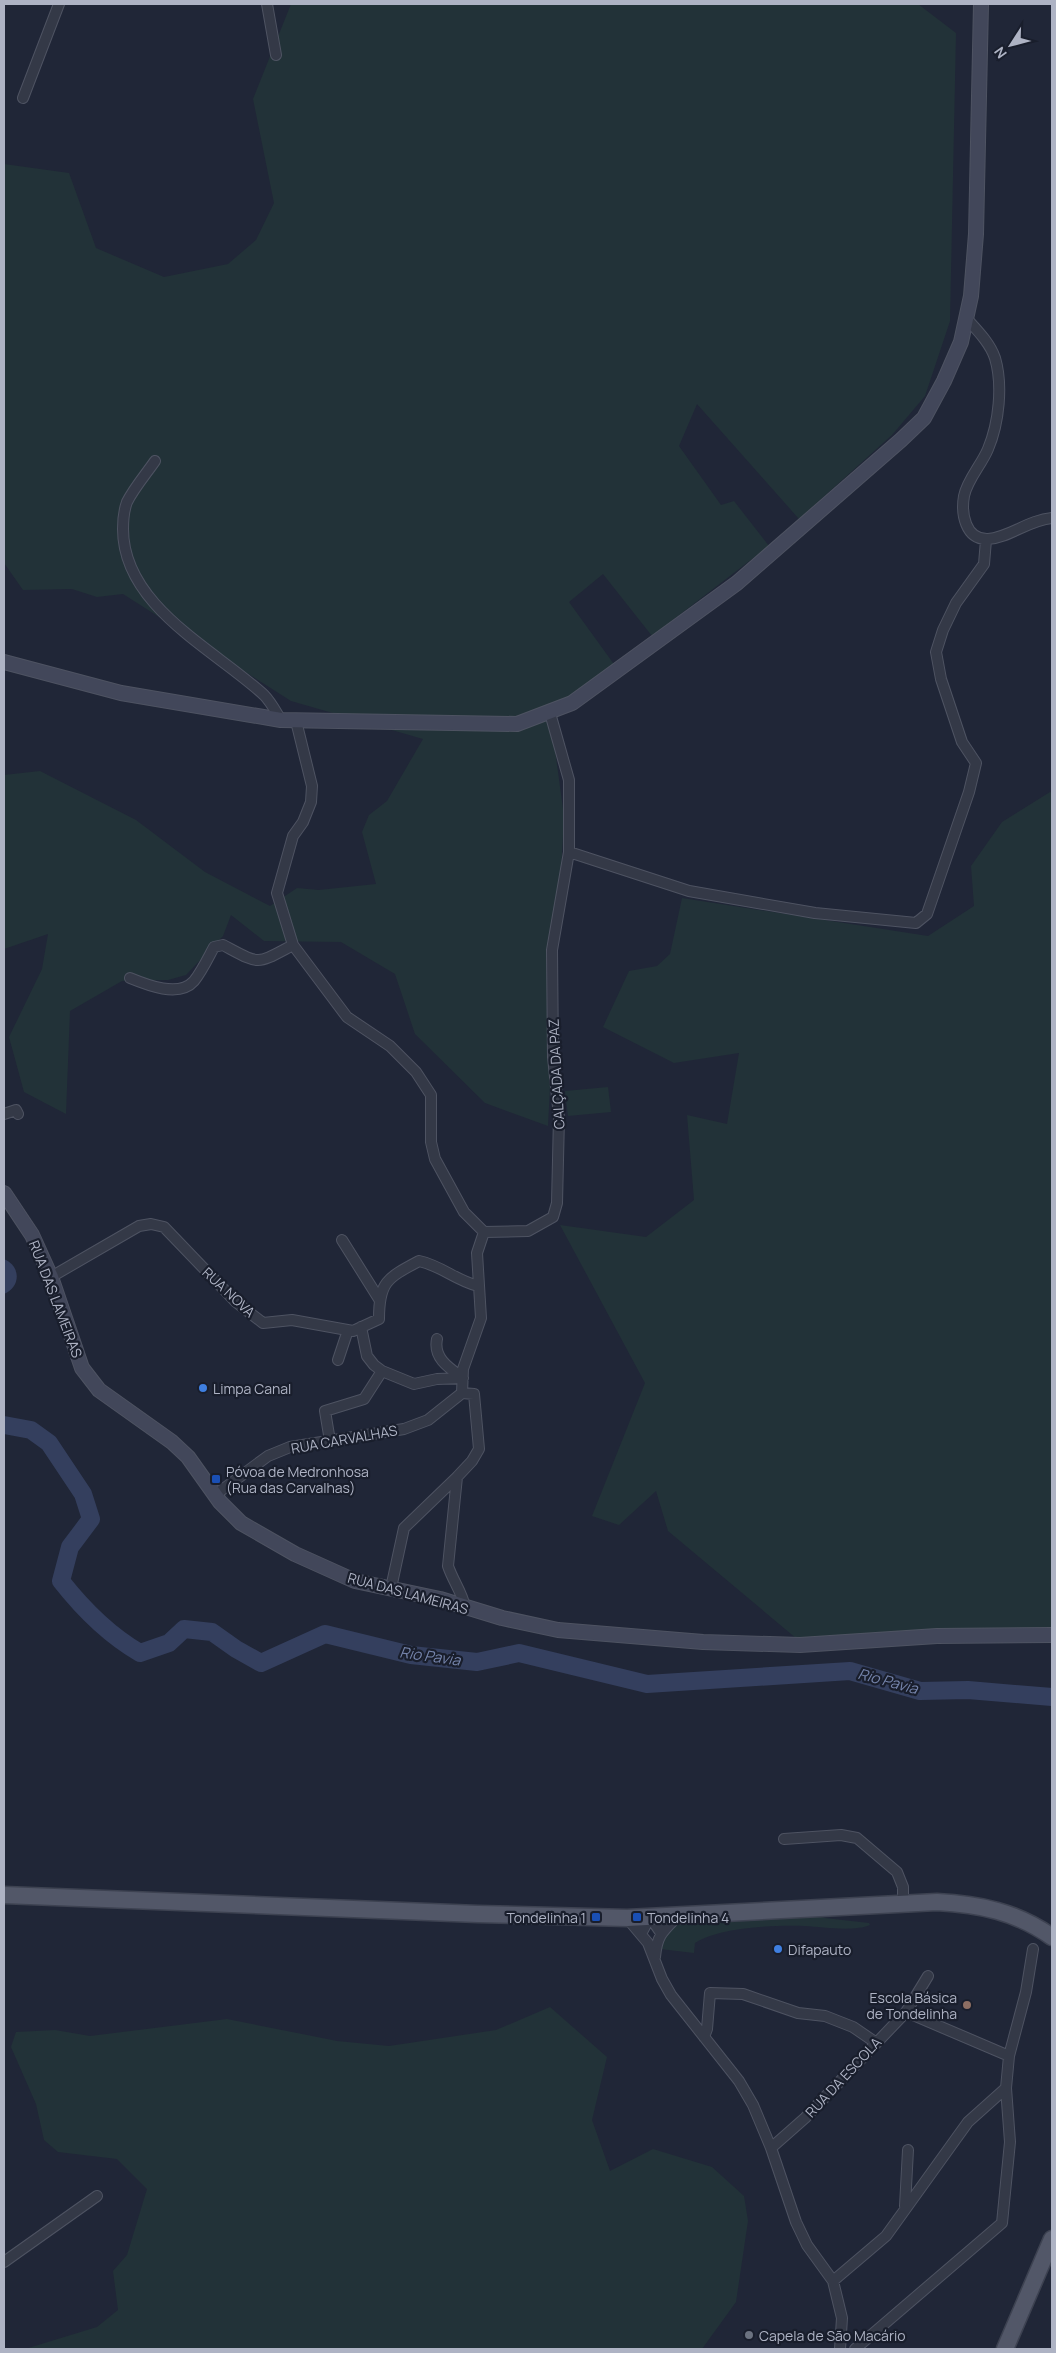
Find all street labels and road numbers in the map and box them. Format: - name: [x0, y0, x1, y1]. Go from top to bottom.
- street label: CALÇADA DA PAZ: [544, 1018, 568, 1130]
- street label: RUA DAS LAMEIRAS: [25, 1238, 87, 1361]
- street label: RUA NOVA: [199, 1263, 260, 1321]
- street label: RUA CARVALHAS: [289, 1420, 399, 1458]
- street label: RUA DAS LAMEIRAS: [346, 1568, 471, 1618]
- street label: RUA DA ESCOLA: [801, 2033, 885, 2121]

